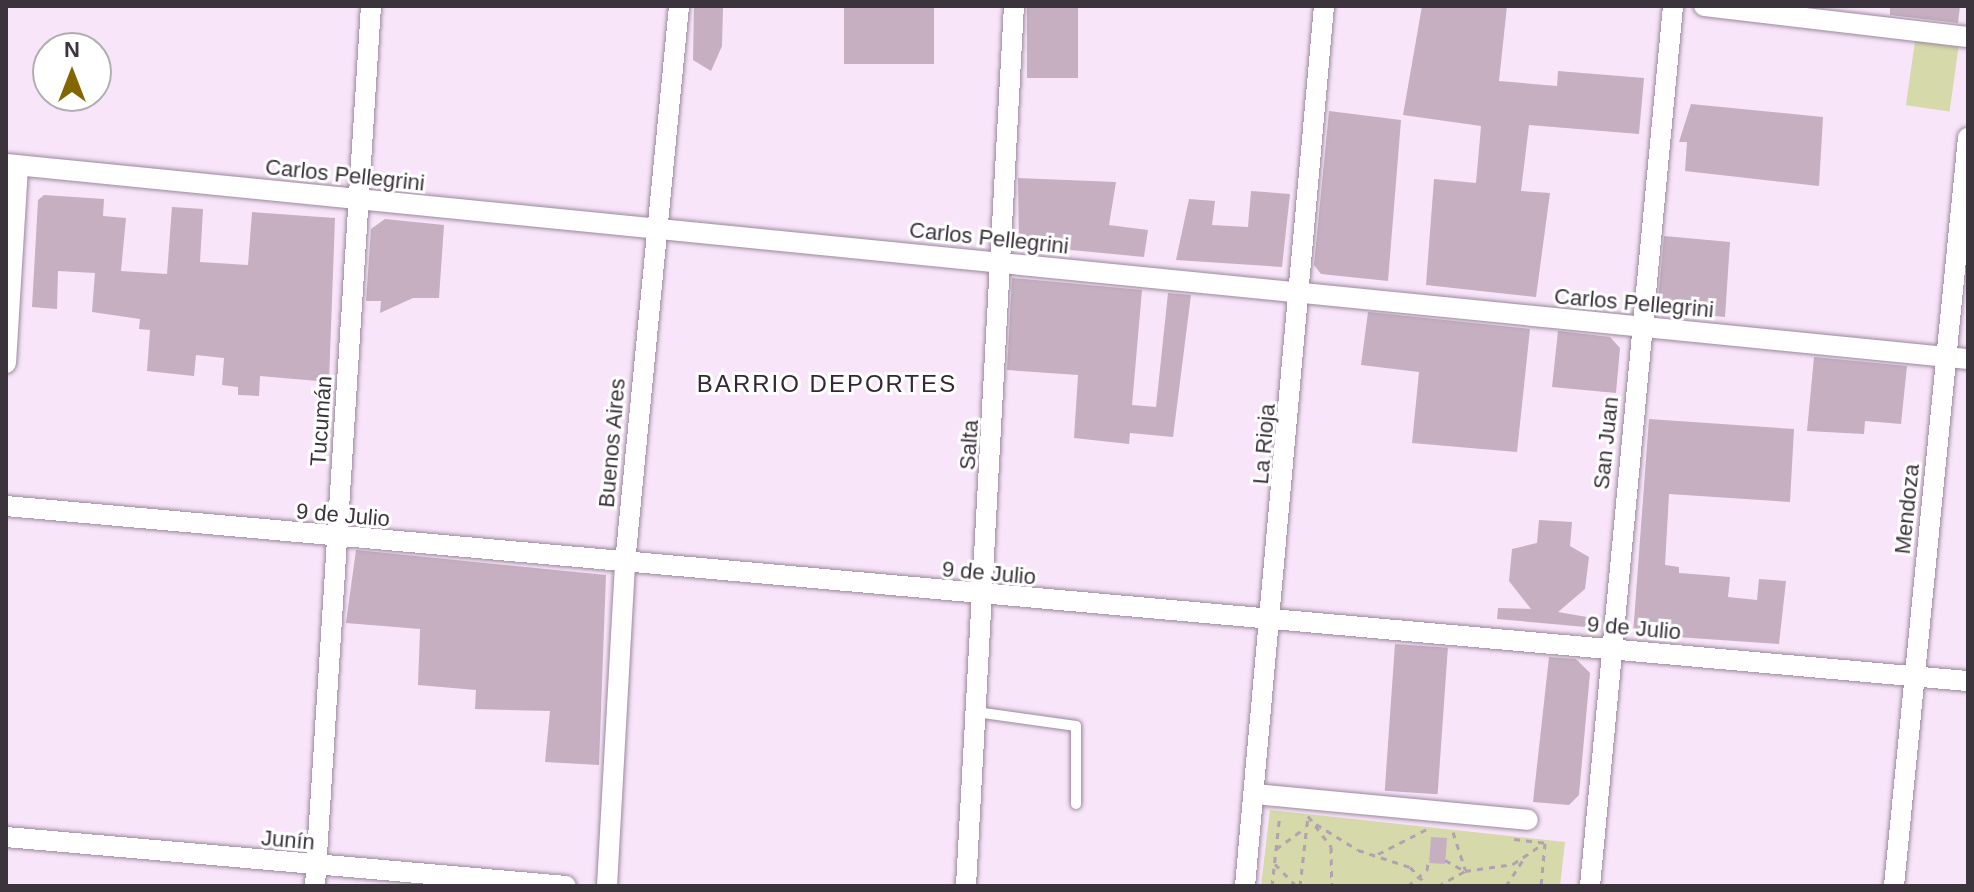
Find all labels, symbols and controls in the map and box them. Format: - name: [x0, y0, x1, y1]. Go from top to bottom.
- north arrow: [32, 32, 112, 112]
- text: N: [64, 37, 80, 62]
- street label: Carlos Pellegrini: [264, 154, 426, 196]
- street label: Carlos Pellegrini: [908, 217, 1070, 259]
- street label: Carlos Pellegrini: [1553, 283, 1715, 323]
- district label: BARRIO DEPORTES: [697, 370, 957, 398]
- street label: Tucumán: [305, 375, 337, 467]
- street label: Buenos Aires: [593, 377, 631, 509]
- street label: San Juan: [1588, 395, 1624, 491]
- street label: La Rioja: [1247, 403, 1281, 485]
- street label: Salta: [954, 419, 984, 471]
- street label: Mendoza: [1889, 463, 1925, 555]
- street label: 9 de Julio: [295, 498, 391, 532]
- street label: 9 de Julio: [941, 556, 1037, 590]
- street label: 9 de Julio: [1586, 611, 1682, 645]
- street label: Junín: [260, 825, 316, 855]

